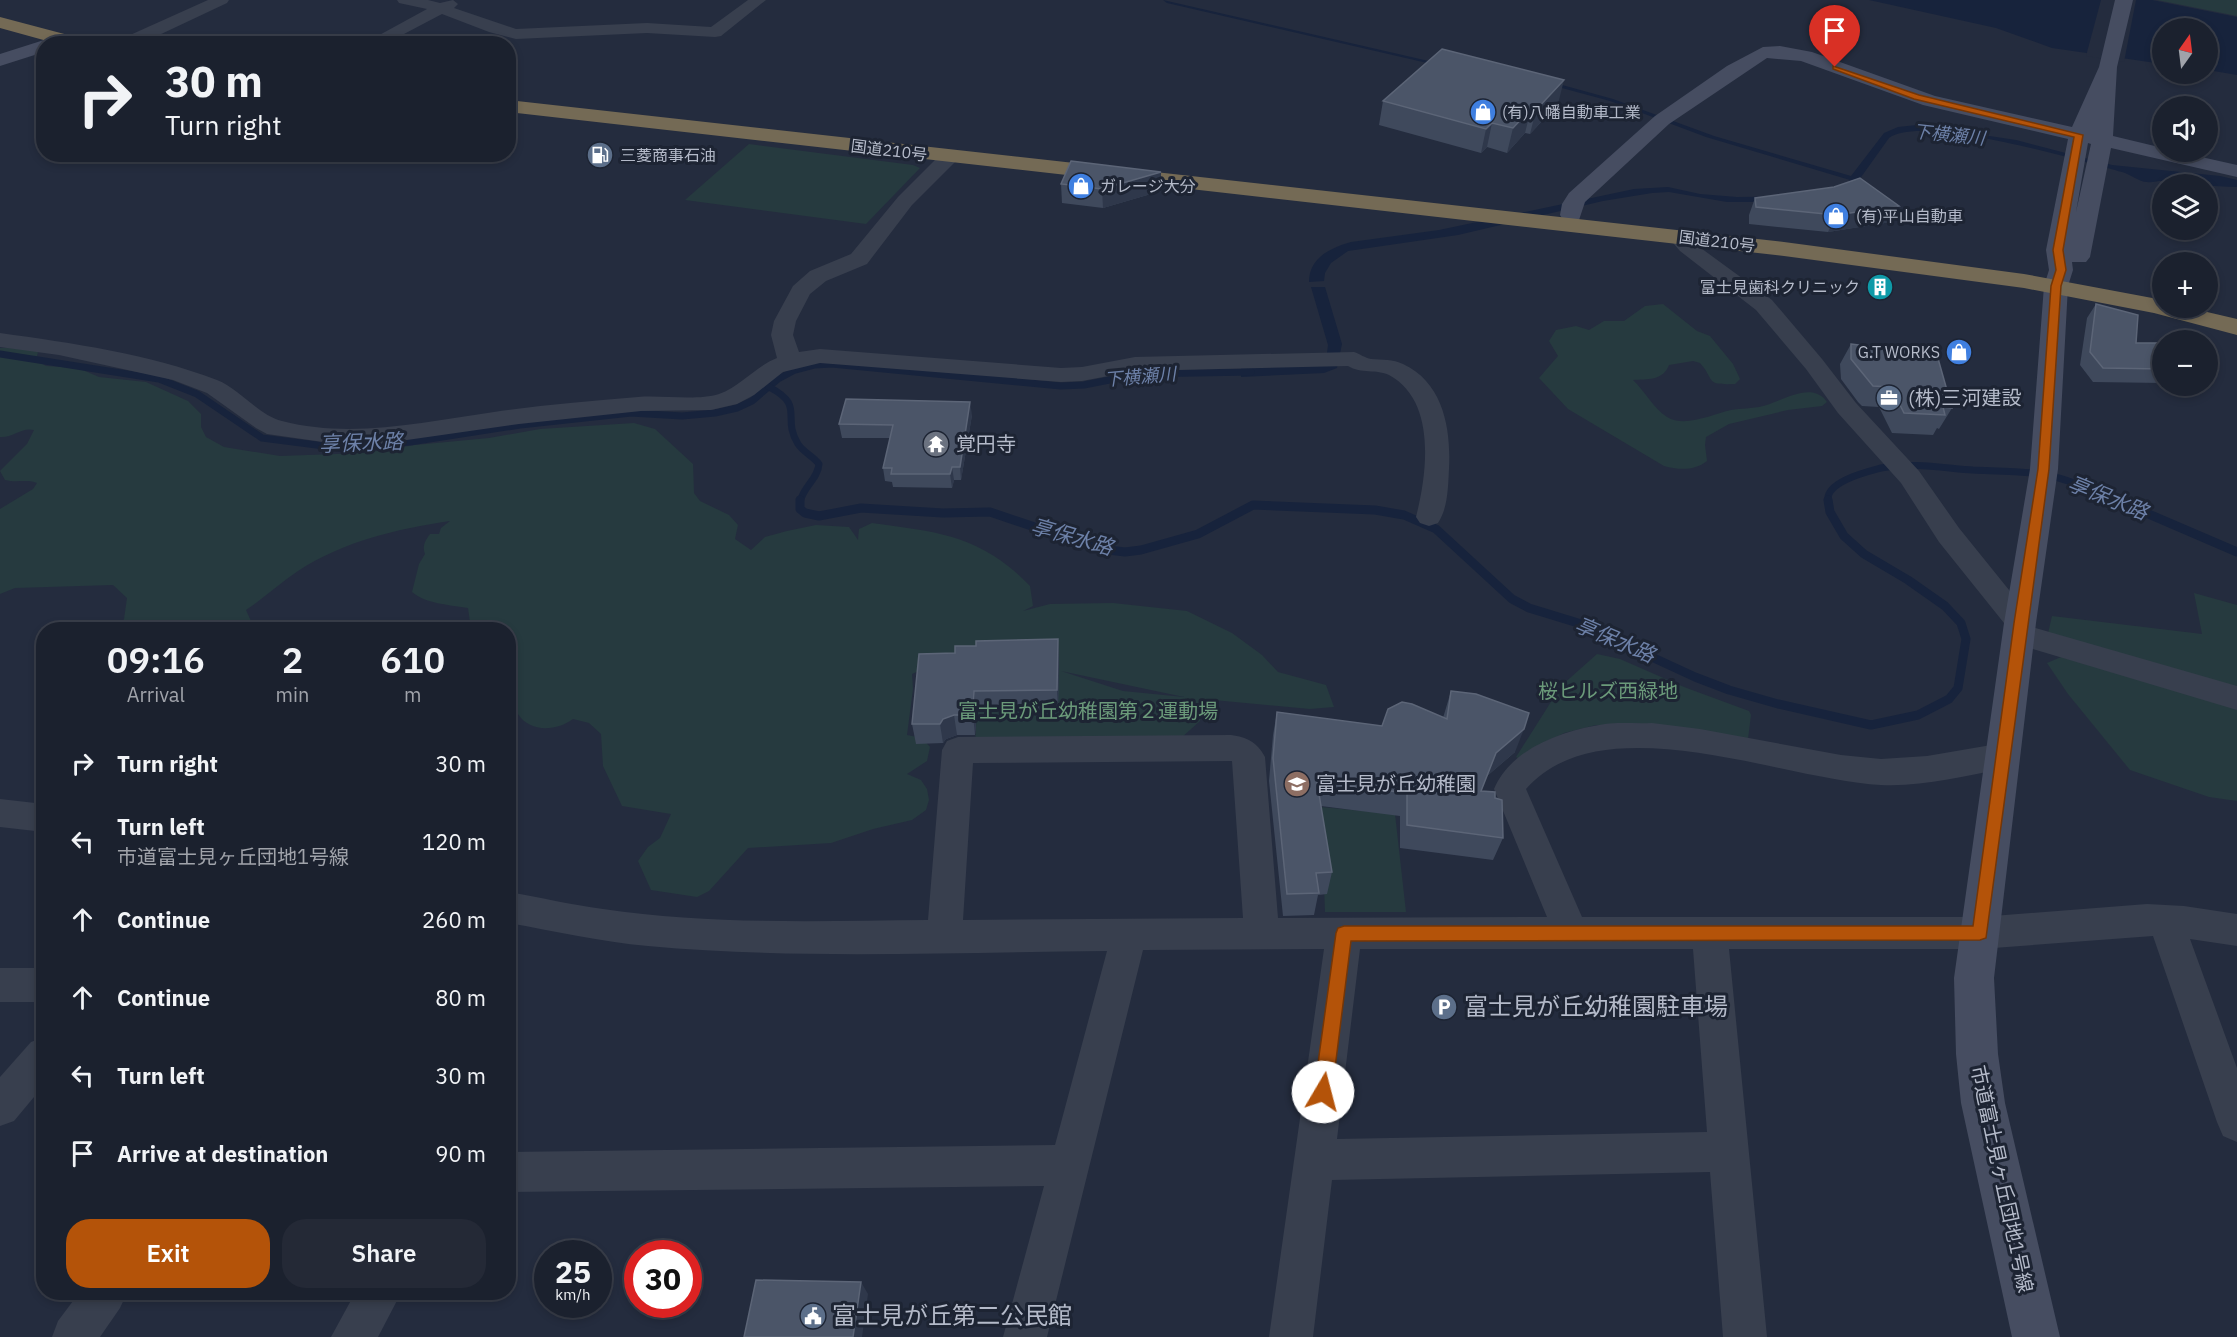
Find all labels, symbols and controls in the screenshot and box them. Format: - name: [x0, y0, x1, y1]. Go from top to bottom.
- pin: [1809, 5, 1860, 67]
- icon: arrive: [1818, 14, 1851, 47]
- north arrow: [2152, 18, 2218, 84]
- map controls: [2152, 18, 2218, 396]
- text: 30 m: [165, 54, 263, 109]
- icon: right: [66, 60, 144, 138]
- button: sound: [2152, 96, 2218, 162]
- shop icon: (有)八幡自動車工業: [1468, 97, 1498, 127]
- place label: (有)八幡自動車工業: [1502, 102, 1641, 122]
- text: Turn right: [165, 107, 282, 142]
- water label: 下横瀬川: [1912, 119, 1988, 150]
- street label: 国道210号: [850, 135, 928, 165]
- fuel station icon: 三菱商事石油: [585, 140, 615, 170]
- place label: 三菱商事石油: [620, 145, 716, 165]
- shop icon: ガレージ大分: [1066, 171, 1096, 201]
- button: layers: [2152, 174, 2218, 240]
- place label: ガレージ大分: [1100, 176, 1196, 196]
- shop icon: (有)平山自動車: [1821, 201, 1851, 231]
- place label: (有)平山自動車: [1856, 206, 1963, 226]
- street label: 国道210号: [1678, 226, 1756, 256]
- button: +: [2152, 252, 2218, 318]
- building icon: 富士見歯科クリニック: [1865, 272, 1895, 302]
- place label: 富士見歯科クリニック: [1700, 277, 1860, 297]
- button: −: [2152, 330, 2218, 396]
- shop icon: G.T WORKS: [1944, 337, 1974, 367]
- place label: G.T WORKS: [1858, 342, 1940, 362]
- water label: 下横瀬川: [1103, 362, 1179, 391]
- office icon: (株)三河建設: [1874, 383, 1904, 413]
- place label: (株)三河建設: [1908, 384, 2021, 411]
- water label: 享保水路: [319, 426, 405, 457]
- temple icon: 覚円寺: [921, 429, 951, 459]
- place label: 覚円寺: [956, 430, 1016, 457]
- water label: 享保水路: [2064, 468, 2154, 527]
- water label: 享保水路: [1028, 511, 1118, 562]
- water label: 享保水路: [1571, 610, 1661, 669]
- text: 09:16: [107, 636, 205, 683]
- text: 2: [282, 636, 303, 683]
- text: 610: [380, 636, 445, 683]
- park label: 桜ヒルズ西緑地: [1538, 677, 1678, 704]
- text: Arrival: [127, 681, 185, 708]
- text: min: [276, 681, 309, 708]
- text: m: [404, 681, 421, 708]
- park label: 富士見が丘幼稚園第２運動場: [958, 697, 1218, 724]
- icon: right: [66, 747, 99, 780]
- text: Turn right: [117, 749, 218, 778]
- text: 30 m: [435, 749, 486, 778]
- school or university icon: 富士見が丘幼稚園: [1282, 769, 1312, 799]
- place label: 富士見が丘幼稚園: [1316, 770, 1476, 797]
- text: Turn left: [117, 812, 205, 841]
- icon: left: [66, 825, 99, 858]
- text: 120 m: [422, 827, 486, 856]
- text: 市道富士見ヶ丘団地1号線: [117, 843, 349, 870]
- icon: ahead: [66, 903, 99, 936]
- text: Continue: [117, 905, 210, 934]
- text: 260 m: [422, 905, 486, 934]
- icon: ahead: [66, 981, 99, 1014]
- text: Continue: [117, 983, 210, 1012]
- text: 80 m: [435, 983, 486, 1012]
- place label: 富士見が丘幼稚園駐車場: [1464, 990, 1728, 1022]
- parking icon: 富士見が丘幼稚園駐車場: [1429, 992, 1459, 1022]
- icon: left: [66, 1059, 99, 1092]
- position arrow: [1291, 1060, 1355, 1124]
- text: Turn left: [117, 1061, 205, 1090]
- text: 30 m: [435, 1061, 486, 1090]
- street label: 市道富士見ヶ丘団地1号線: [1965, 1063, 2040, 1295]
- icon: arrive: [66, 1137, 99, 1170]
- text: Arrive at destination: [117, 1139, 328, 1168]
- text: 90 m: [435, 1139, 486, 1168]
- button: Exit: [66, 1219, 270, 1288]
- button: Share: [282, 1219, 486, 1288]
- speed limit sign: 30: [624, 1240, 702, 1318]
- text: 25: [555, 1252, 591, 1291]
- text: km/h: [555, 1285, 591, 1304]
- place label: 富士見が丘第二公民館: [832, 1299, 1072, 1331]
- public building icon: 富士見が丘第二公民館: [798, 1301, 828, 1331]

